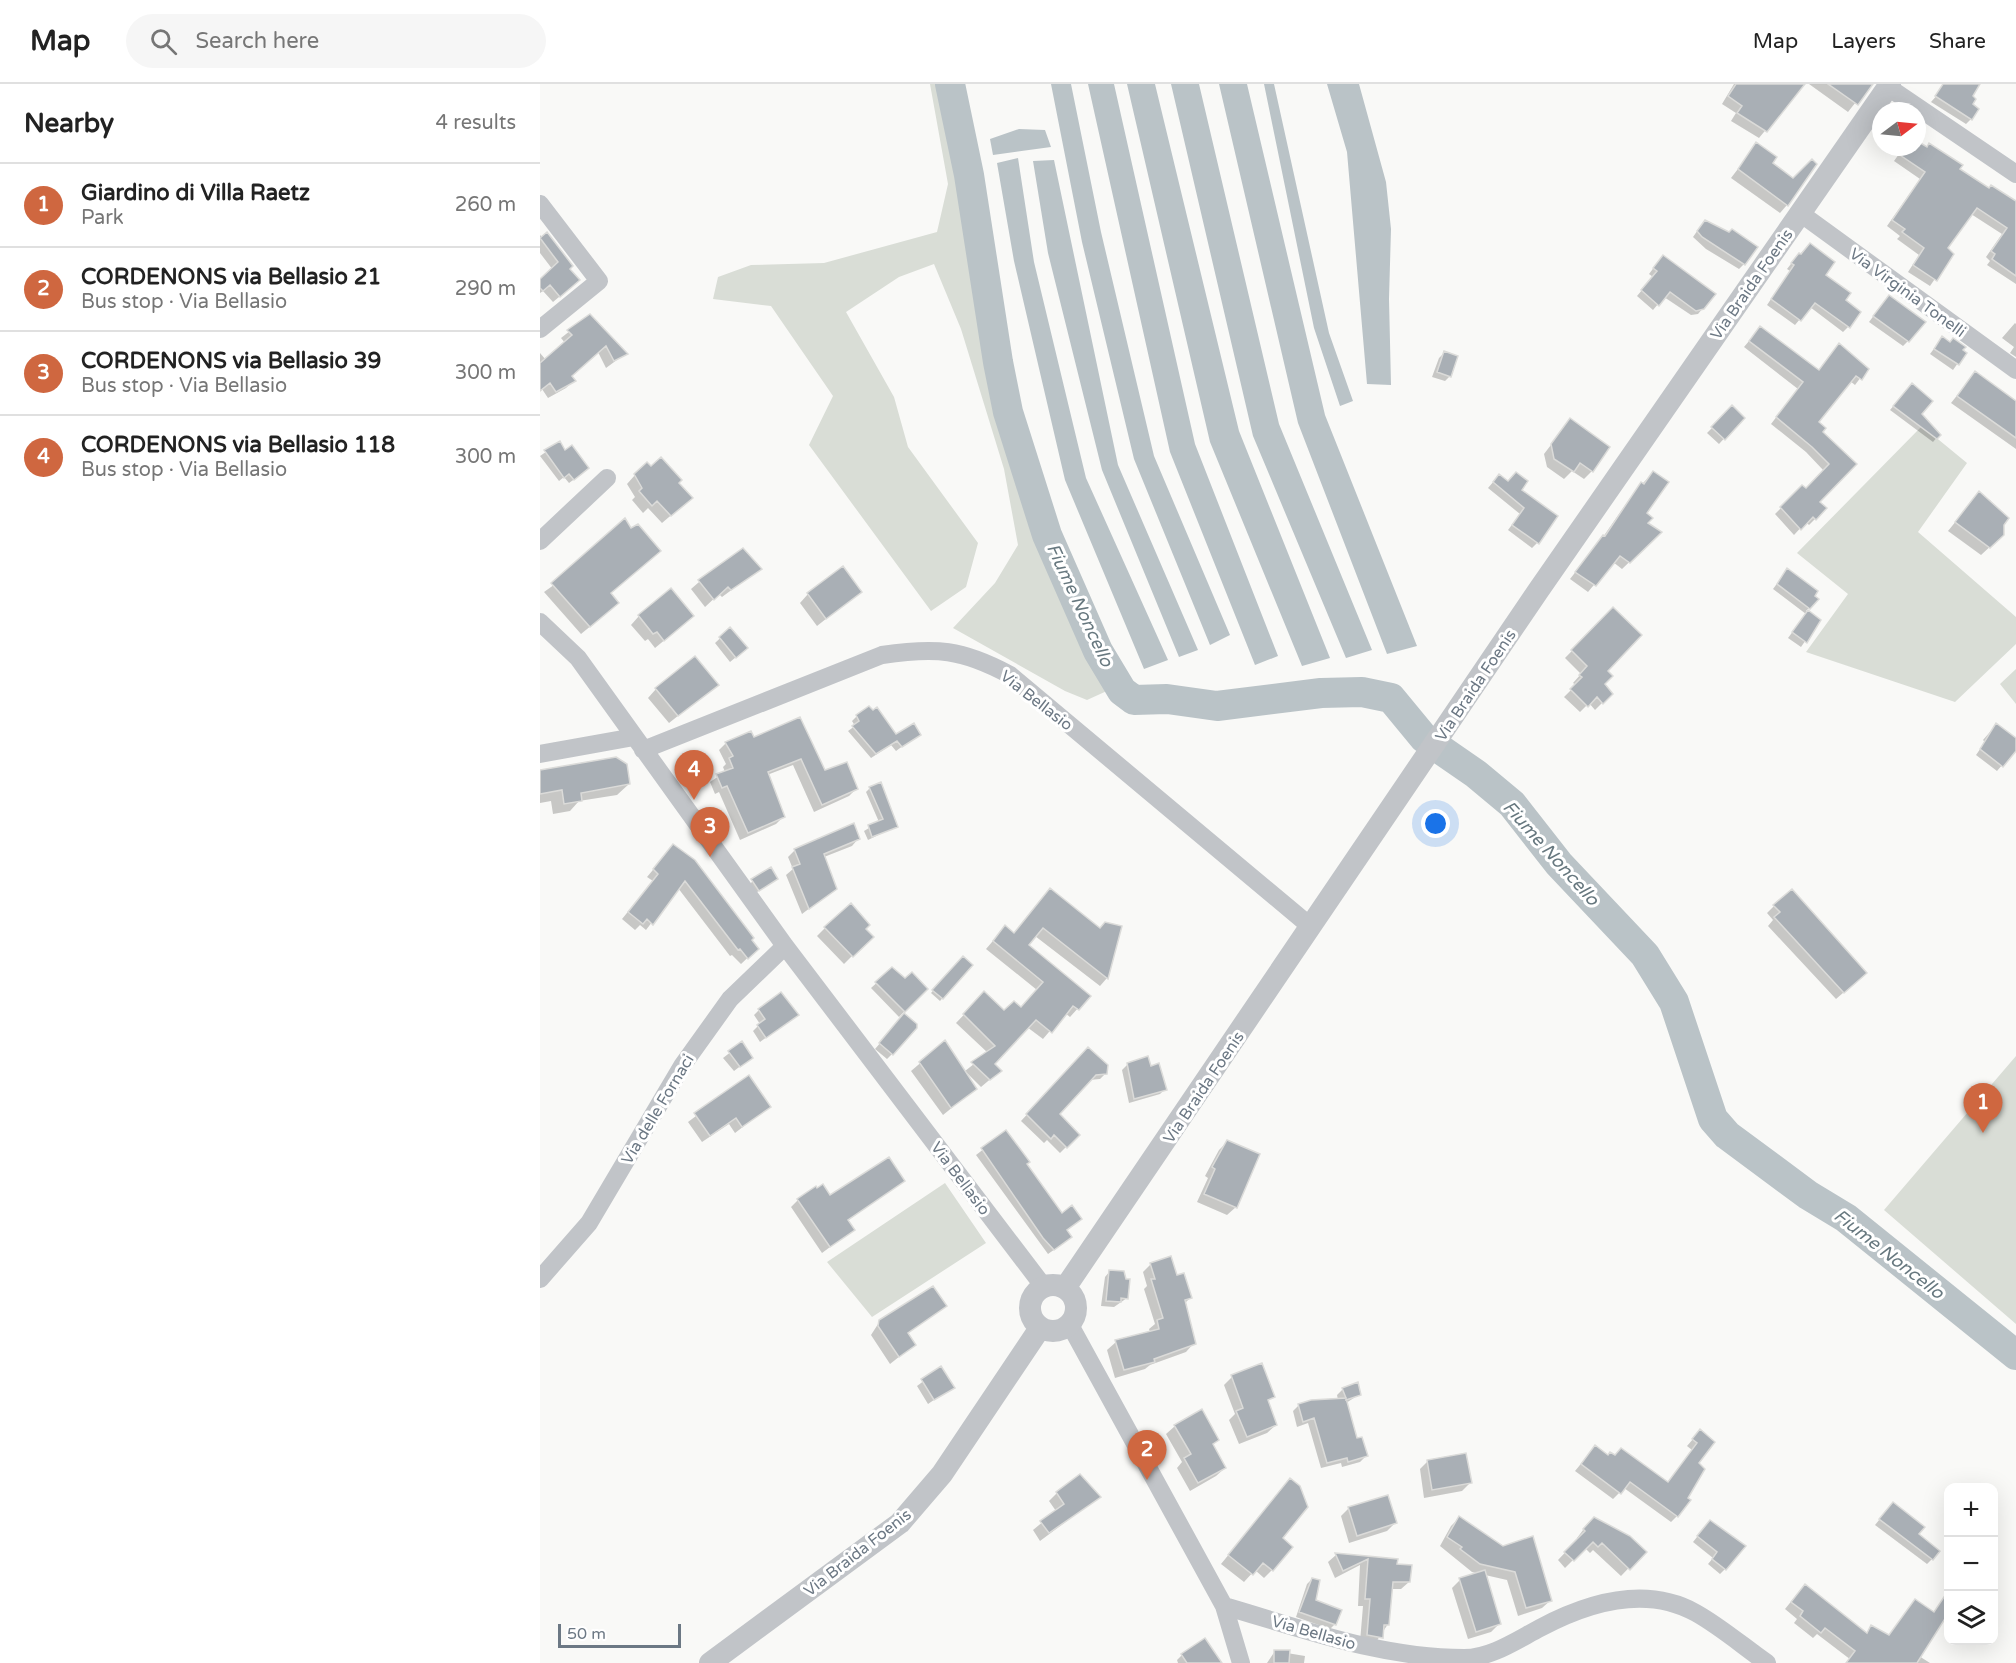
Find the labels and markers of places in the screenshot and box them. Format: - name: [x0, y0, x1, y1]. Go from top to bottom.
- pin: 4: [674, 750, 714, 800]
- pin: 3: [690, 808, 730, 857]
- pin: 1: [1964, 1084, 2002, 1133]
- pin: 2: [1128, 1430, 1166, 1480]

